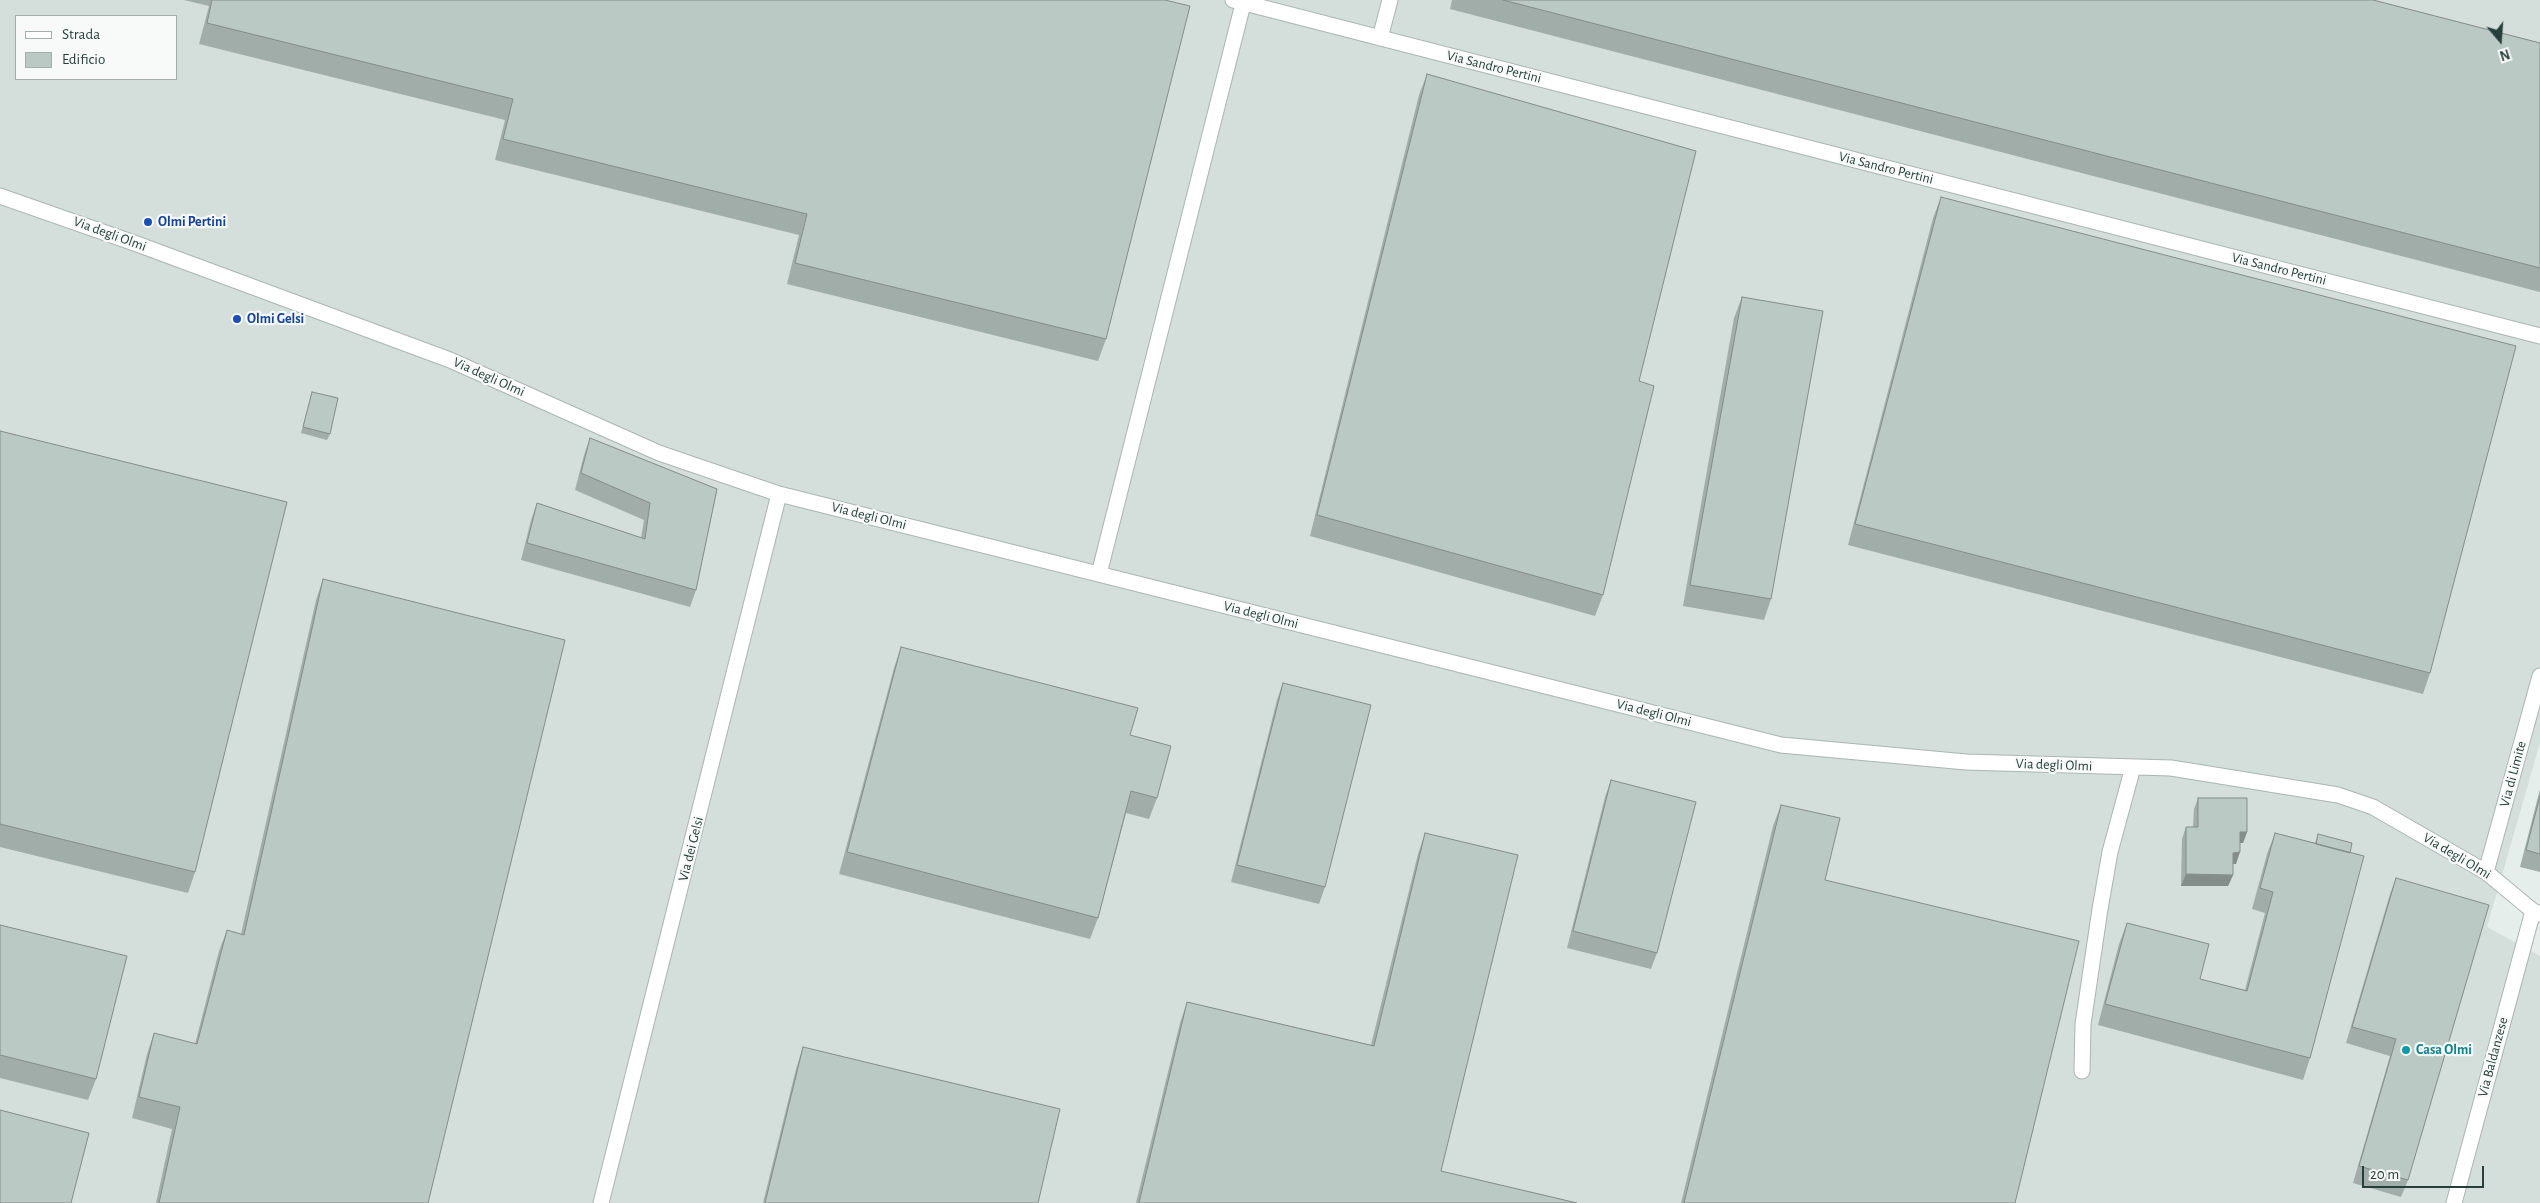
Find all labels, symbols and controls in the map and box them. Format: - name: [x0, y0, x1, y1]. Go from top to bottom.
- legend: [15, 15, 178, 80]
- north arrow: [2475, 15, 2525, 65]
- text: Strada: [62, 27, 100, 42]
- text: N: [2498, 46, 2511, 62]
- street label: Via Sandro Pertini: [1445, 47, 1543, 87]
- text: Edificio: [62, 52, 105, 67]
- street label: Via Sandro Pertini: [1837, 148, 1935, 188]
- street label: Via degli Olmi: [71, 213, 149, 255]
- place label: Olmi Pertini: [158, 214, 226, 230]
- marker: Olmi Pertini: [142, 216, 154, 228]
- street label: Via Sandro Pertini: [2230, 249, 2328, 289]
- place label: Olmi Gelsi: [247, 311, 304, 327]
- marker: Olmi Gelsi: [231, 313, 243, 325]
- street label: Via degli Olmi: [451, 354, 527, 400]
- street label: Via degli Olmi: [830, 499, 908, 533]
- street label: Via degli Olmi: [1222, 598, 1300, 632]
- street label: Via degli Olmi: [1615, 696, 1693, 730]
- street label: Via di Limite: [2496, 739, 2530, 809]
- street label: Via degli Olmi: [2015, 755, 2093, 775]
- street label: Via dei Gelsi: [675, 815, 707, 883]
- street label: Via degli Olmi: [2420, 829, 2494, 883]
- street label: Via Baldanzese: [2474, 1015, 2512, 1099]
- place label: Casa Olmi: [2416, 1042, 2472, 1058]
- marker: Casa Olmi: [2400, 1044, 2412, 1056]
- scale bar: [2365, 1156, 2488, 1188]
- text: 20 m: [2370, 1167, 2399, 1182]

